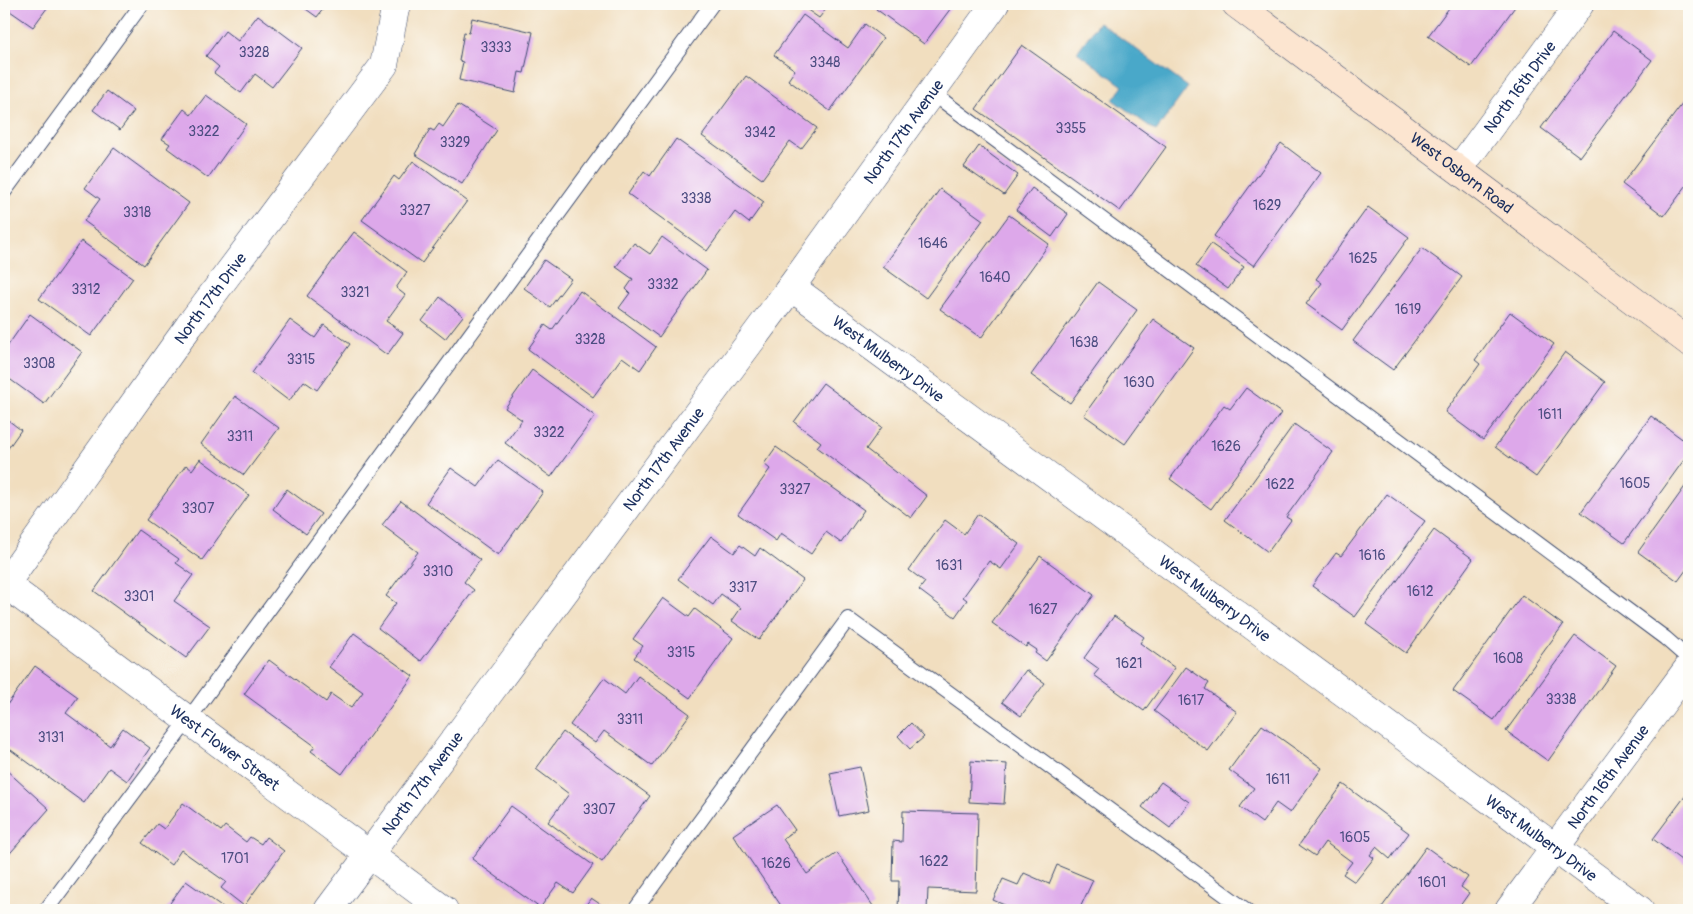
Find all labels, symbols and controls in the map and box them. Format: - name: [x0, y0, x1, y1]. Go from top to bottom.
- street label: North 16th Drive: [1480, 37, 1561, 138]
- house number: 3333: [480, 39, 512, 56]
- house number: 3328: [239, 44, 269, 61]
- house number: 3348: [810, 54, 840, 71]
- street label: North 17th Avenue: [860, 76, 948, 188]
- house number: 3355: [1056, 120, 1086, 137]
- house number: 3322: [188, 123, 220, 140]
- house number: 3342: [744, 124, 776, 141]
- street label: West Osborn Road: [1406, 128, 1517, 218]
- house number: 3329: [440, 134, 470, 151]
- house number: 3338: [681, 190, 711, 207]
- house number: 1629: [1253, 197, 1281, 214]
- house number: 3327: [400, 202, 431, 219]
- house number: 3318: [123, 204, 151, 221]
- house number: 1646: [918, 235, 948, 252]
- street label: North 17th Drive: [170, 249, 251, 348]
- house number: 1625: [1348, 250, 1378, 267]
- house number: 1640: [979, 269, 1011, 286]
- house number: 3332: [647, 276, 679, 293]
- house number: 3312: [72, 281, 101, 298]
- house number: 3321: [341, 284, 369, 301]
- house number: 1619: [1395, 301, 1421, 318]
- street label: West Mulberry Drive: [828, 312, 948, 407]
- house number: 3328: [575, 331, 605, 348]
- house number: 1638: [1070, 334, 1098, 351]
- house number: 3315: [287, 351, 315, 368]
- house number: 3308: [23, 355, 55, 372]
- house number: 1630: [1124, 374, 1155, 391]
- street label: North 17th Avenue: [619, 404, 709, 515]
- house number: 1611: [1538, 406, 1562, 423]
- house number: 3322: [533, 424, 565, 441]
- house number: 3311: [227, 428, 253, 445]
- house number: 1626: [1211, 438, 1241, 455]
- house number: 1605: [1620, 475, 1650, 492]
- house number: 1622: [1265, 476, 1295, 493]
- house number: 3327: [780, 481, 811, 498]
- house number: 3307: [182, 500, 215, 517]
- house number: 1616: [1358, 547, 1386, 564]
- street label: West Mulberry Drive: [1155, 551, 1274, 647]
- house number: 1631: [936, 557, 962, 574]
- house number: 3310: [423, 563, 453, 580]
- house number: 3317: [729, 579, 758, 596]
- house number: 1612: [1407, 583, 1434, 600]
- house number: 3301: [124, 588, 154, 605]
- house number: 1627: [1029, 601, 1058, 618]
- house number: 3315: [667, 644, 695, 661]
- house number: 1608: [1493, 650, 1523, 667]
- house number: 1621: [1116, 655, 1142, 672]
- house number: 3338: [1546, 691, 1576, 708]
- house number: 1617: [1178, 692, 1205, 709]
- street label: West Flower Street: [165, 701, 284, 796]
- house number: 3311: [617, 711, 643, 728]
- street label: North 16th Avenue: [1563, 721, 1654, 833]
- street label: North 17th Avenue: [378, 728, 468, 840]
- house number: 3131: [38, 729, 64, 746]
- house number: 1611: [1266, 771, 1290, 788]
- street label: West Mulberry Drive: [1481, 791, 1601, 886]
- house number: 3307: [583, 801, 616, 818]
- house number: 1605: [1340, 829, 1370, 846]
- house number: 1701: [221, 850, 249, 867]
- house number: 1622: [919, 853, 949, 870]
- house number: 1626: [761, 855, 791, 872]
- house number: 1601: [1418, 874, 1446, 891]

